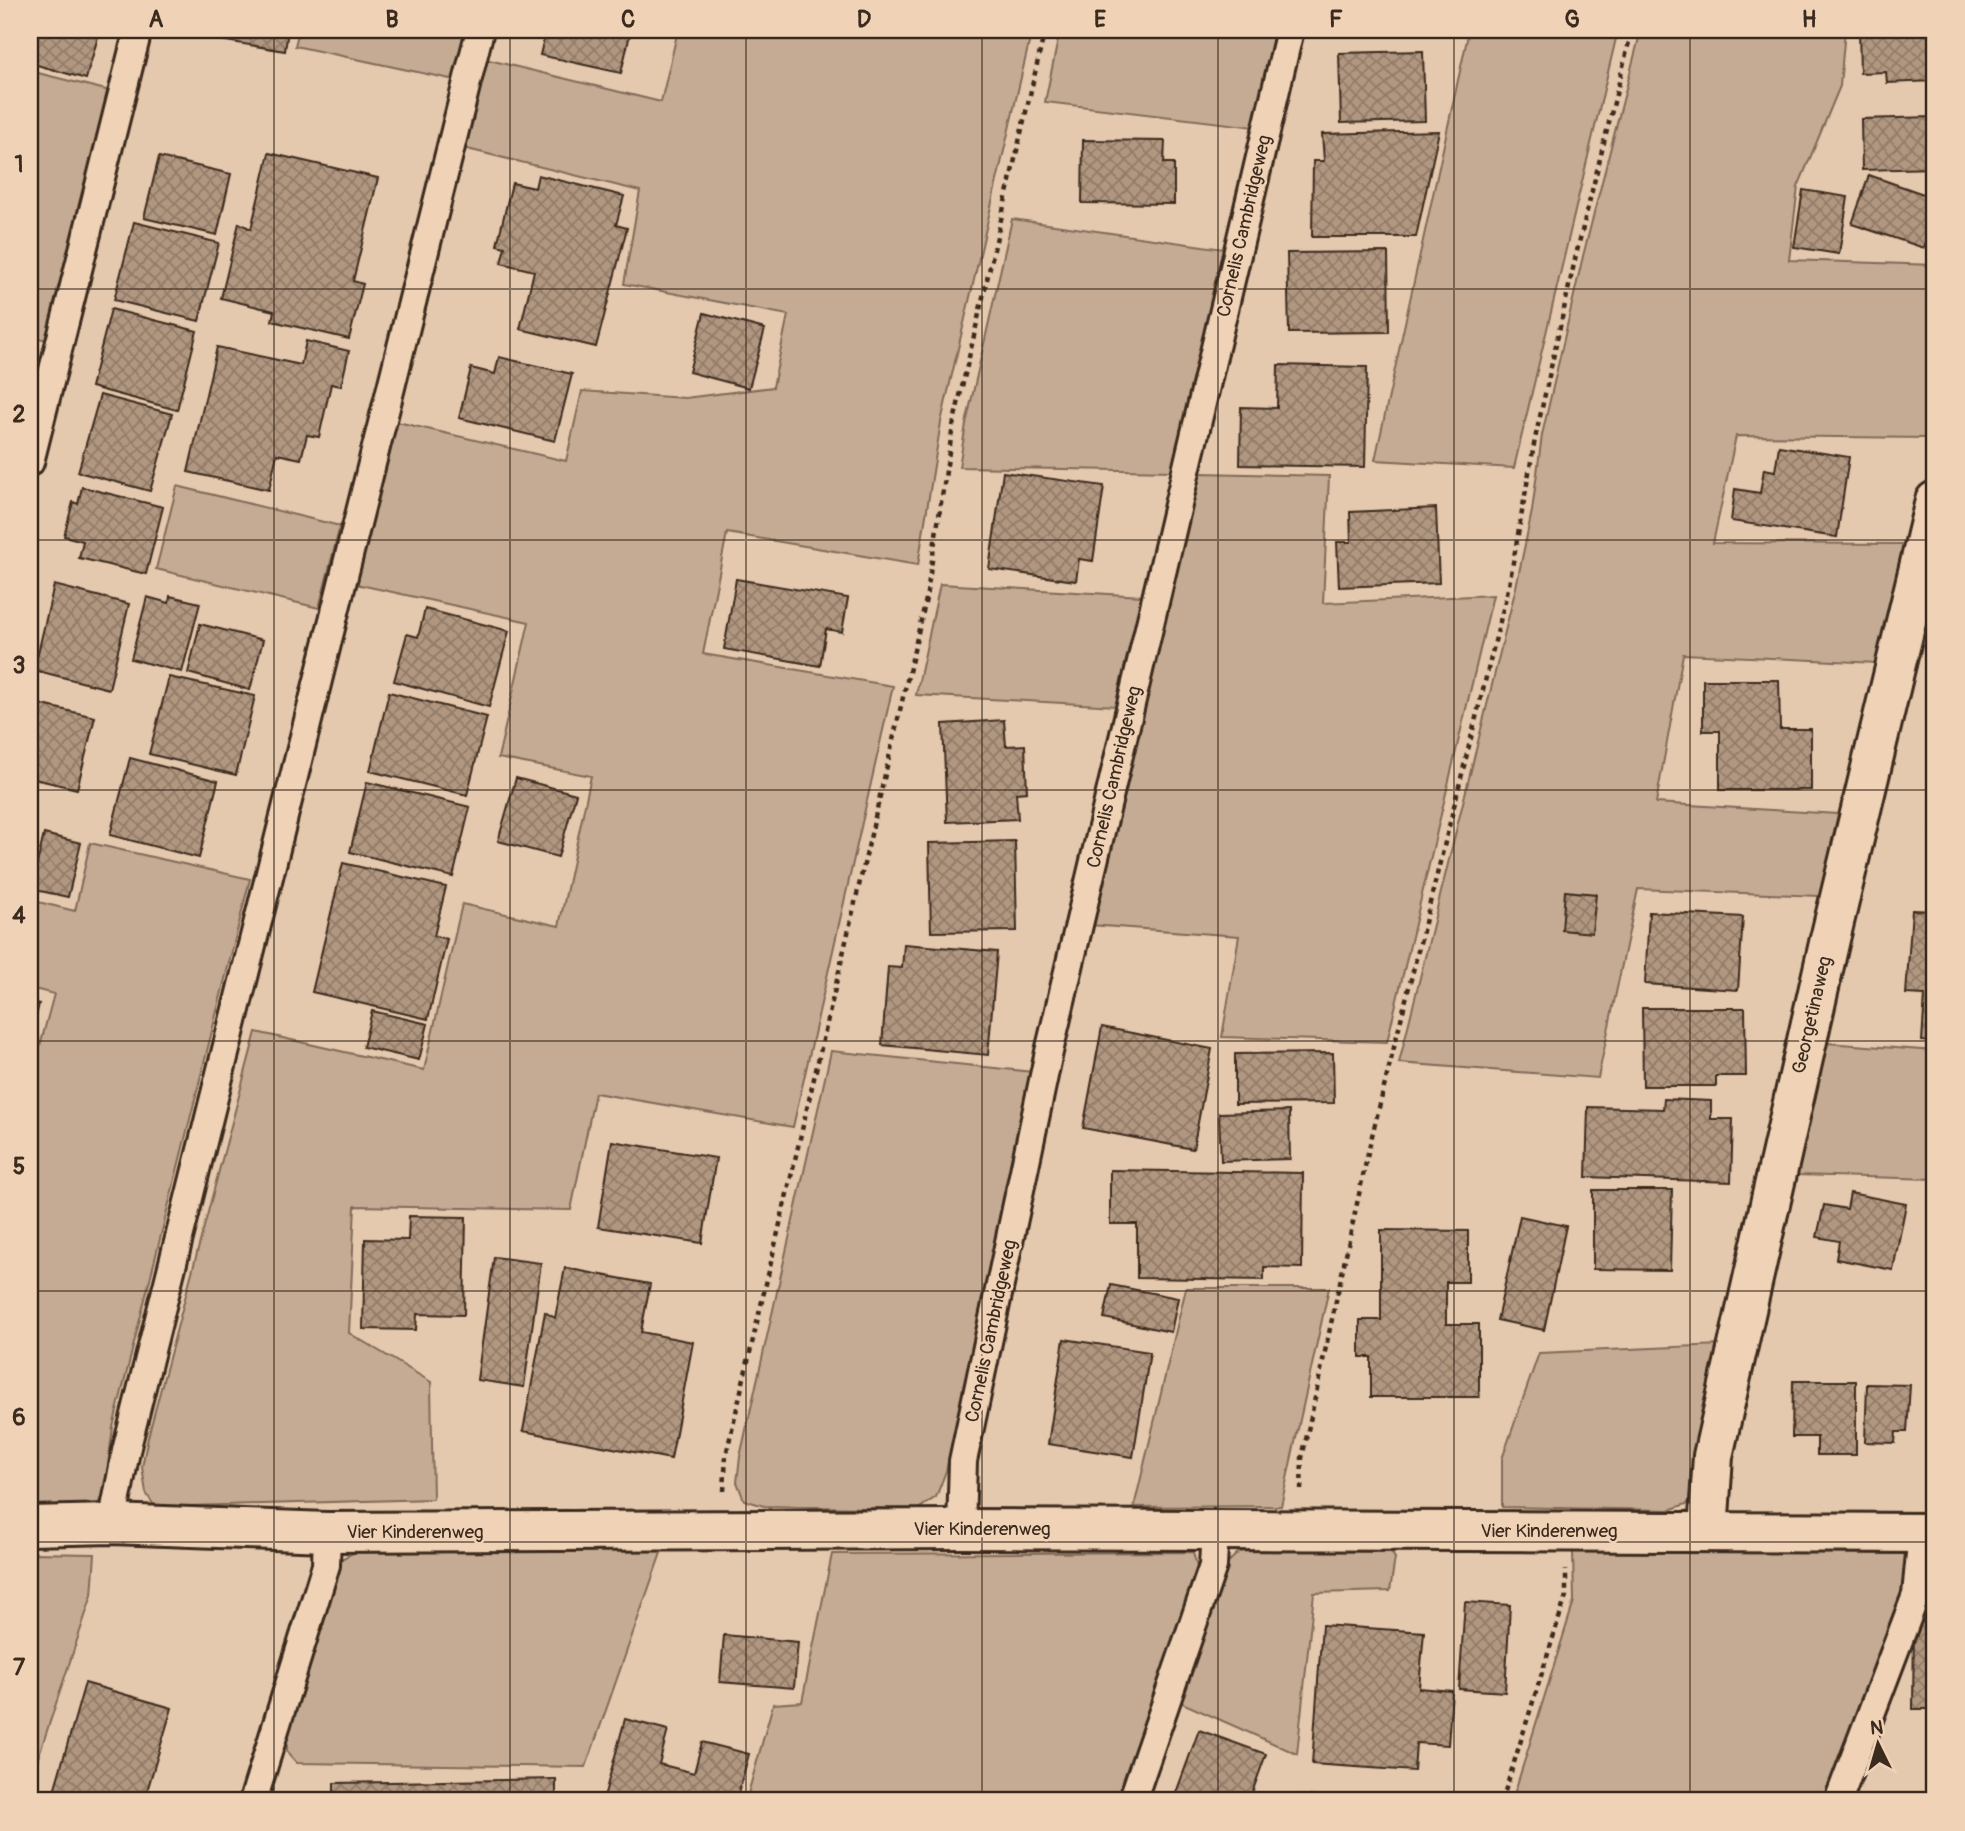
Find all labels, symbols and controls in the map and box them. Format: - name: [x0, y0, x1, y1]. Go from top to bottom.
- text: A: [149, 5, 164, 34]
- text: B: [385, 5, 399, 34]
- text: C: [621, 5, 635, 34]
- text: D: [857, 5, 871, 34]
- text: E: [1094, 5, 1106, 34]
- text: F: [1329, 5, 1343, 34]
- text: G: [1564, 5, 1580, 34]
- text: H: [1802, 5, 1816, 34]
- street label: Cornelis Cambridgeweg: [1211, 133, 1277, 319]
- text: 1: [15, 150, 24, 179]
- text: 2: [13, 400, 26, 429]
- text: 3: [13, 651, 25, 680]
- street label: Cornelis Cambridgeweg: [1081, 684, 1147, 870]
- text: 4: [12, 901, 26, 930]
- street label: Georgetinaweg: [1787, 954, 1837, 1076]
- text: 5: [13, 1152, 25, 1181]
- street label: Cornelis Cambridgeweg: [960, 1237, 1022, 1425]
- text: 6: [12, 1403, 26, 1432]
- street label: Vier Kinderenweg: [913, 1517, 1051, 1541]
- street label: Vier Kinderenweg: [1480, 1519, 1618, 1543]
- street label: Vier Kinderenweg: [346, 1520, 484, 1544]
- text: 7: [13, 1653, 26, 1682]
- north arrow: [1842, 1708, 1912, 1778]
- text: N: [1869, 1716, 1884, 1741]

